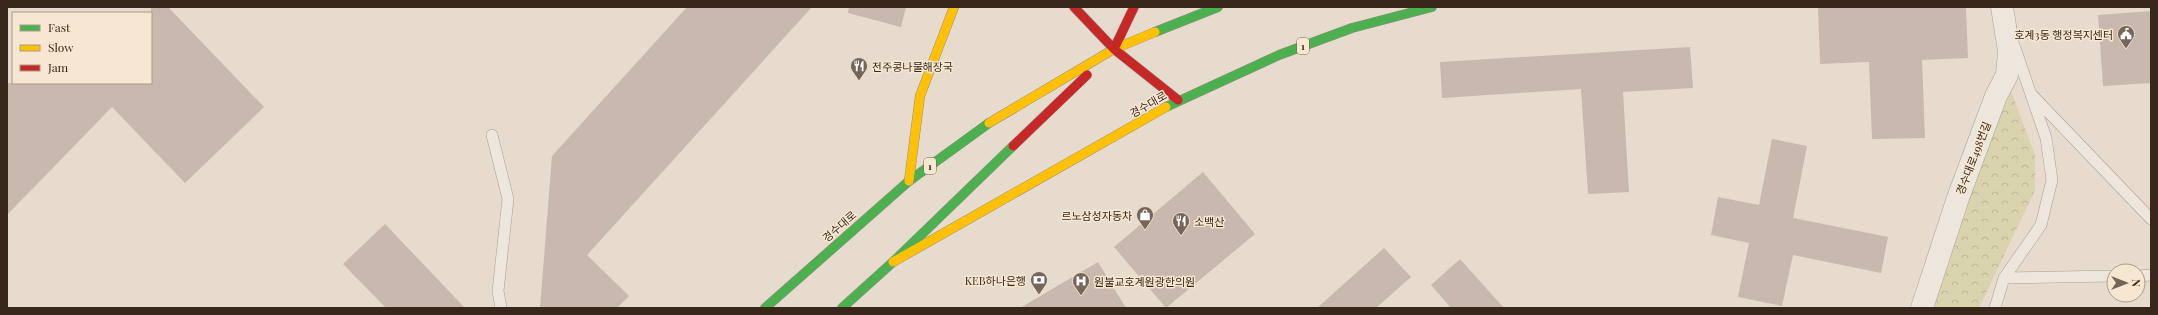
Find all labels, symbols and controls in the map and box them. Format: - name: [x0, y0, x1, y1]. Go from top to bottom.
- legend: [12, 12, 152, 84]
- text: Fast: [48, 19, 71, 35]
- public building icon: 호계3동 행정복지센터: [2116, 24, 2136, 49]
- place label: 호계3동 행정복지센터: [2014, 27, 2113, 42]
- road number: 1: [1297, 38, 1309, 54]
- text: Slow: [48, 39, 74, 55]
- restaurant icon: 전주콩나물해장국: [849, 56, 869, 81]
- text: Jam: [47, 59, 69, 75]
- place label: 전주콩나물해장국: [872, 59, 953, 74]
- street label: 경수대로: [1127, 87, 1169, 121]
- street label: 경수대로498번길: [1952, 119, 1994, 197]
- road number: 1: [924, 158, 936, 174]
- shop icon: 르노삼성자동차: [1135, 205, 1155, 230]
- street label: 경수대로: [819, 207, 859, 245]
- place label: 르노삼성자동차: [1061, 208, 1132, 223]
- restaurant icon: 소백산: [1171, 211, 1191, 236]
- place label: 소백산: [1194, 214, 1224, 229]
- north arrow: [2106, 263, 2146, 303]
- bank icon: KEB하나은행: [1029, 270, 1049, 295]
- hospital icon: 원불교호계원광한의원: [1071, 271, 1091, 296]
- place label: KEB하나은행: [965, 273, 1026, 288]
- place label: 원불교호계원광한의원: [1094, 274, 1195, 289]
- text: N: [2129, 279, 2144, 287]

